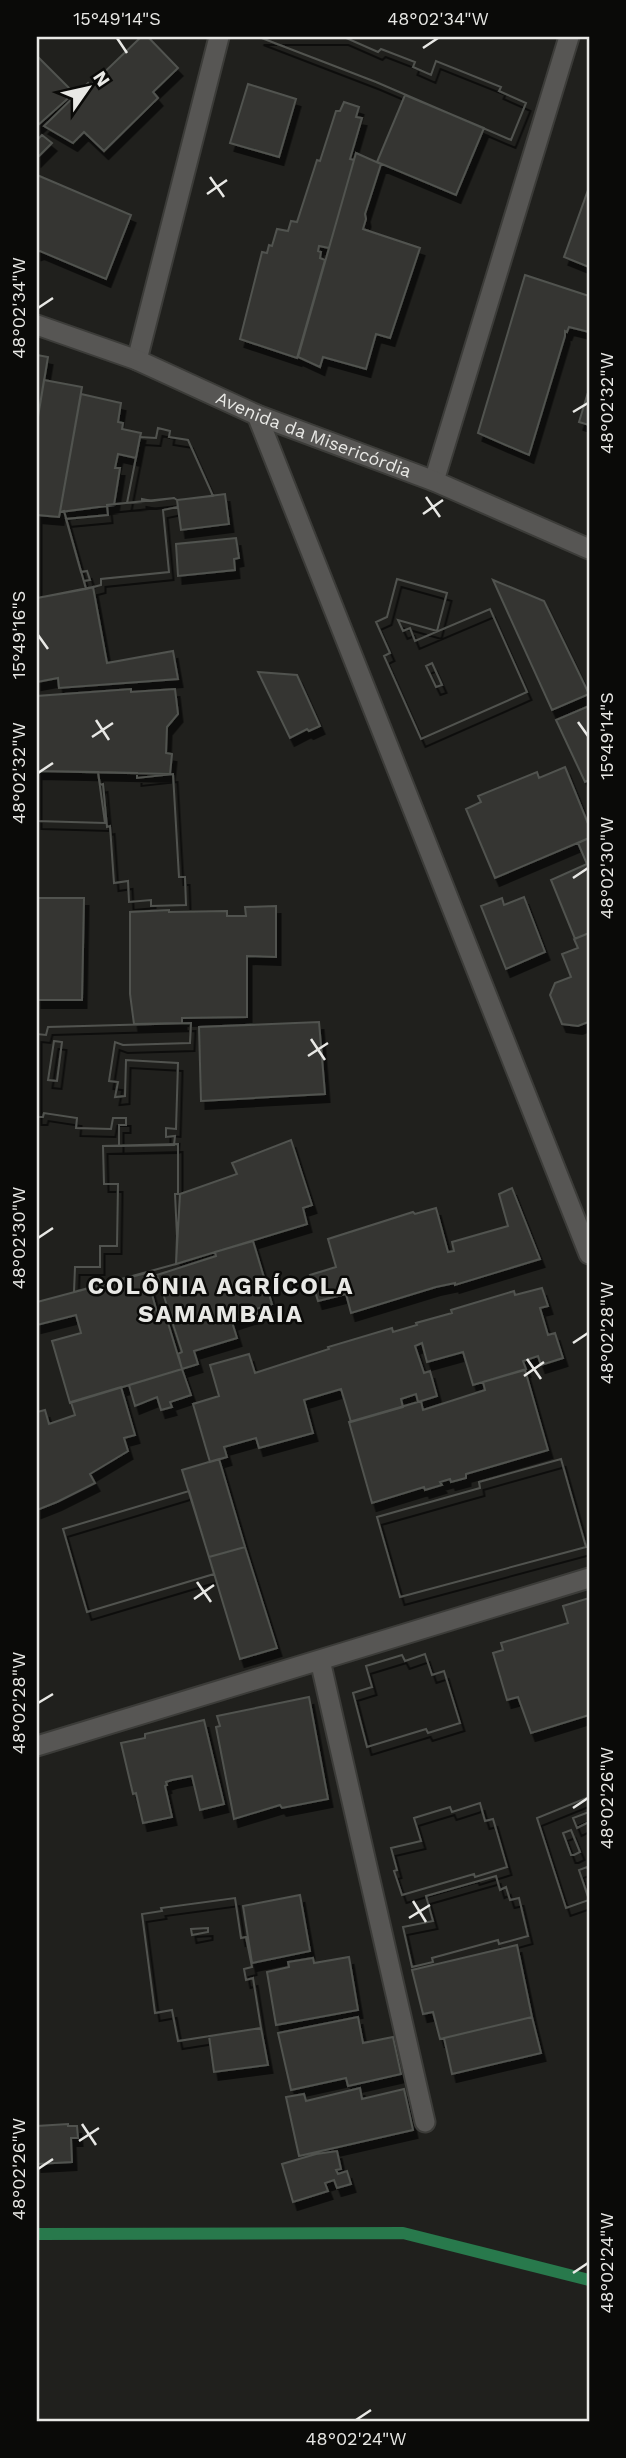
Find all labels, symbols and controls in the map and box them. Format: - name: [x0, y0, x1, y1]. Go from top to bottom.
- text: 15°49'14"S: [73, 8, 161, 29]
- text: 48°02'34"W: [387, 8, 489, 29]
- north arrow: [52, 52, 122, 122]
- text: N: [88, 67, 115, 91]
- text: 48°02'34"W: [8, 257, 29, 359]
- text: 48°02'32"W: [596, 352, 617, 454]
- street label: Avenida da Misericórdia: [213, 387, 415, 482]
- text: 15°49'16"S: [8, 591, 29, 679]
- text: 15°49'14"S: [596, 692, 617, 780]
- text: 48°02'32"W: [8, 722, 29, 824]
- text: 48°02'30"W: [596, 817, 617, 919]
- text: 48°02'30"W: [8, 1187, 29, 1289]
- district label: COLÔNIA AGRÍCOLA SAMAMBAIA: [87, 1272, 355, 1328]
- text: 48°02'28"W: [596, 1282, 617, 1384]
- text: 48°02'28"W: [8, 1652, 29, 1754]
- text: 48°02'26"W: [596, 1747, 617, 1849]
- text: 48°02'26"W: [8, 2118, 29, 2220]
- text: 48°02'24"W: [596, 2213, 617, 2313]
- text: 48°02'24"W: [306, 2428, 406, 2449]

